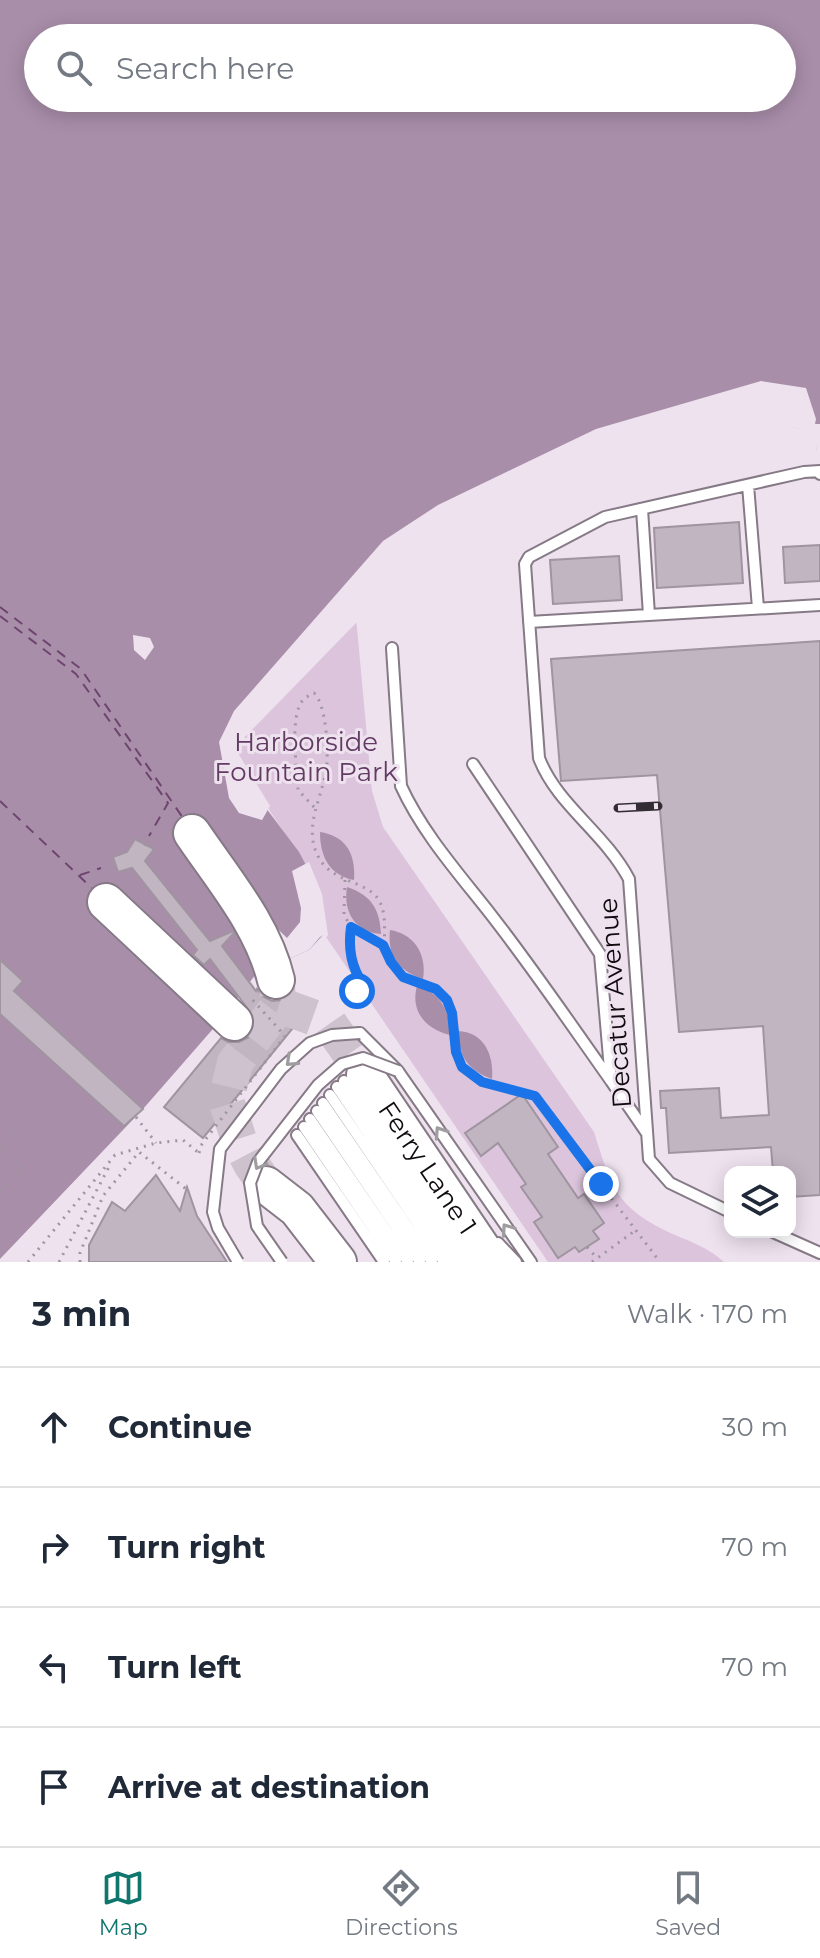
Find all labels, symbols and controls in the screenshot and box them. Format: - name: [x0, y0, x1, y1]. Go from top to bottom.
- search box: [24, 24, 796, 112]
- icon: search: [52, 46, 96, 90]
- text: Search here: [116, 50, 294, 87]
- park label: Harborside Fountain Park: [214, 726, 398, 788]
- street label: Decatur Avenue: [592, 897, 638, 1109]
- route start: [339, 973, 375, 1009]
- one-way arrow: [285, 1051, 300, 1065]
- street label: Ferry Lane 1: [371, 1095, 484, 1240]
- one-way arrow: [435, 1127, 450, 1141]
- one-way arrow: [253, 1155, 269, 1170]
- route end: [583, 1166, 619, 1202]
- map controls: [724, 1166, 796, 1238]
- button: layers: [724, 1166, 796, 1238]
- one-way arrow: [502, 1224, 517, 1238]
- text: 3 min: [32, 1293, 131, 1335]
- text: Walk · 170 m: [627, 1298, 788, 1330]
- icon: ahead: [32, 1405, 76, 1449]
- text: Continue: [108, 1409, 252, 1446]
- text: 30 m: [722, 1411, 788, 1443]
- icon: right: [32, 1525, 76, 1569]
- text: Turn right: [108, 1529, 265, 1566]
- text: 70 m: [722, 1531, 788, 1563]
- icon: left: [32, 1645, 76, 1689]
- text: Turn left: [108, 1649, 241, 1686]
- text: 70 m: [722, 1651, 788, 1683]
- icon: arrive: [32, 1765, 76, 1809]
- text: Arrive at destination: [108, 1769, 430, 1806]
- tab: Map: [99, 1866, 148, 1941]
- tab: Directions: [345, 1866, 458, 1941]
- tab: Saved: [655, 1866, 721, 1941]

